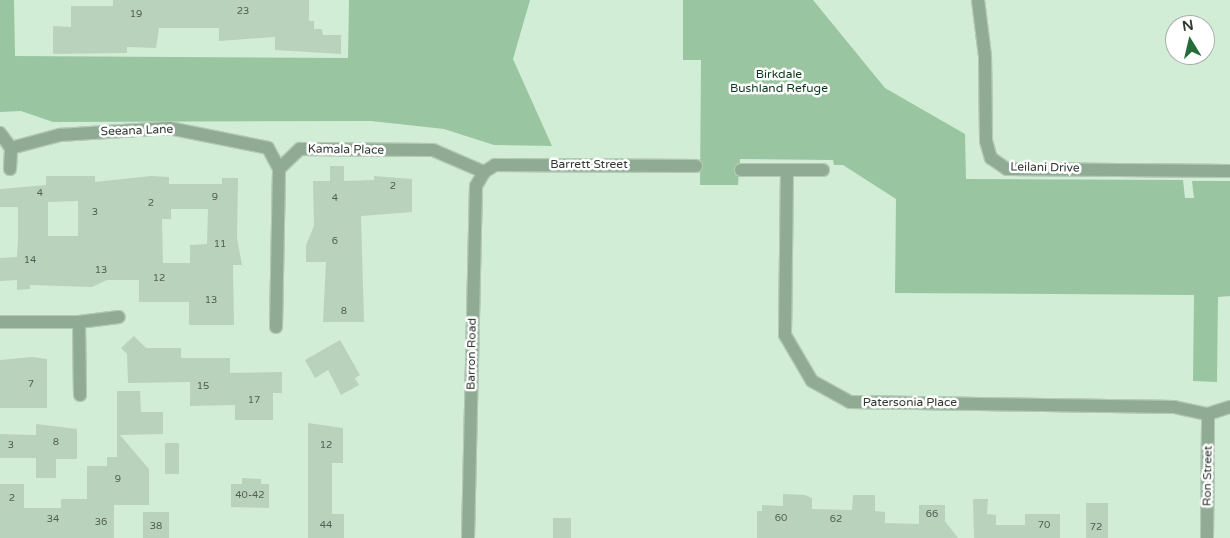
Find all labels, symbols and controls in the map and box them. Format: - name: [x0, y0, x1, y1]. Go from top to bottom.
- house number: 23: [237, 6, 249, 18]
- house number: 19: [130, 9, 142, 21]
- north arrow: [1165, 15, 1215, 65]
- text: N: [1181, 16, 1195, 35]
- park label: Birkdale Bushland Refuge: [730, 68, 828, 96]
- street label: Seeana Lane: [100, 123, 174, 139]
- street label: Kamala Place: [308, 142, 384, 158]
- street label: Barrett Street: [550, 158, 628, 172]
- street label: Leilani Drive: [1010, 160, 1080, 176]
- house number: 2: [390, 181, 396, 193]
- house number: 4: [37, 188, 43, 200]
- house number: 9: [212, 192, 218, 204]
- house number: 4: [332, 193, 338, 205]
- house number: 2: [148, 198, 154, 210]
- house number: 3: [92, 207, 98, 219]
- house number: 6: [332, 236, 338, 248]
- house number: 11: [214, 239, 226, 251]
- house number: 14: [24, 255, 36, 267]
- house number: 13: [95, 265, 107, 277]
- house number: 12: [153, 273, 165, 285]
- house number: 13: [205, 295, 217, 307]
- house number: 8: [341, 306, 347, 318]
- street label: Barron Road: [464, 318, 480, 390]
- house number: 7: [28, 379, 34, 391]
- house number: 15: [197, 381, 209, 393]
- house number: 17: [248, 395, 260, 407]
- street label: Patersonia Place: [863, 396, 957, 410]
- house number: 8: [53, 437, 59, 449]
- house number: 3: [8, 440, 14, 452]
- house number: 12: [320, 440, 332, 452]
- street label: Ron Street: [1200, 446, 1216, 506]
- house number: 9: [115, 474, 121, 486]
- house number: 40-42: [235, 490, 265, 502]
- house number: 2: [9, 493, 15, 505]
- house number: 66: [926, 509, 938, 521]
- house number: 60: [775, 513, 787, 525]
- house number: 34: [47, 514, 59, 526]
- house number: 62: [830, 514, 842, 526]
- house number: 36: [95, 517, 107, 529]
- house number: 44: [320, 520, 332, 532]
- house number: 70: [1038, 520, 1050, 532]
- house number: 38: [150, 521, 162, 533]
- house number: 72: [1090, 522, 1102, 534]

